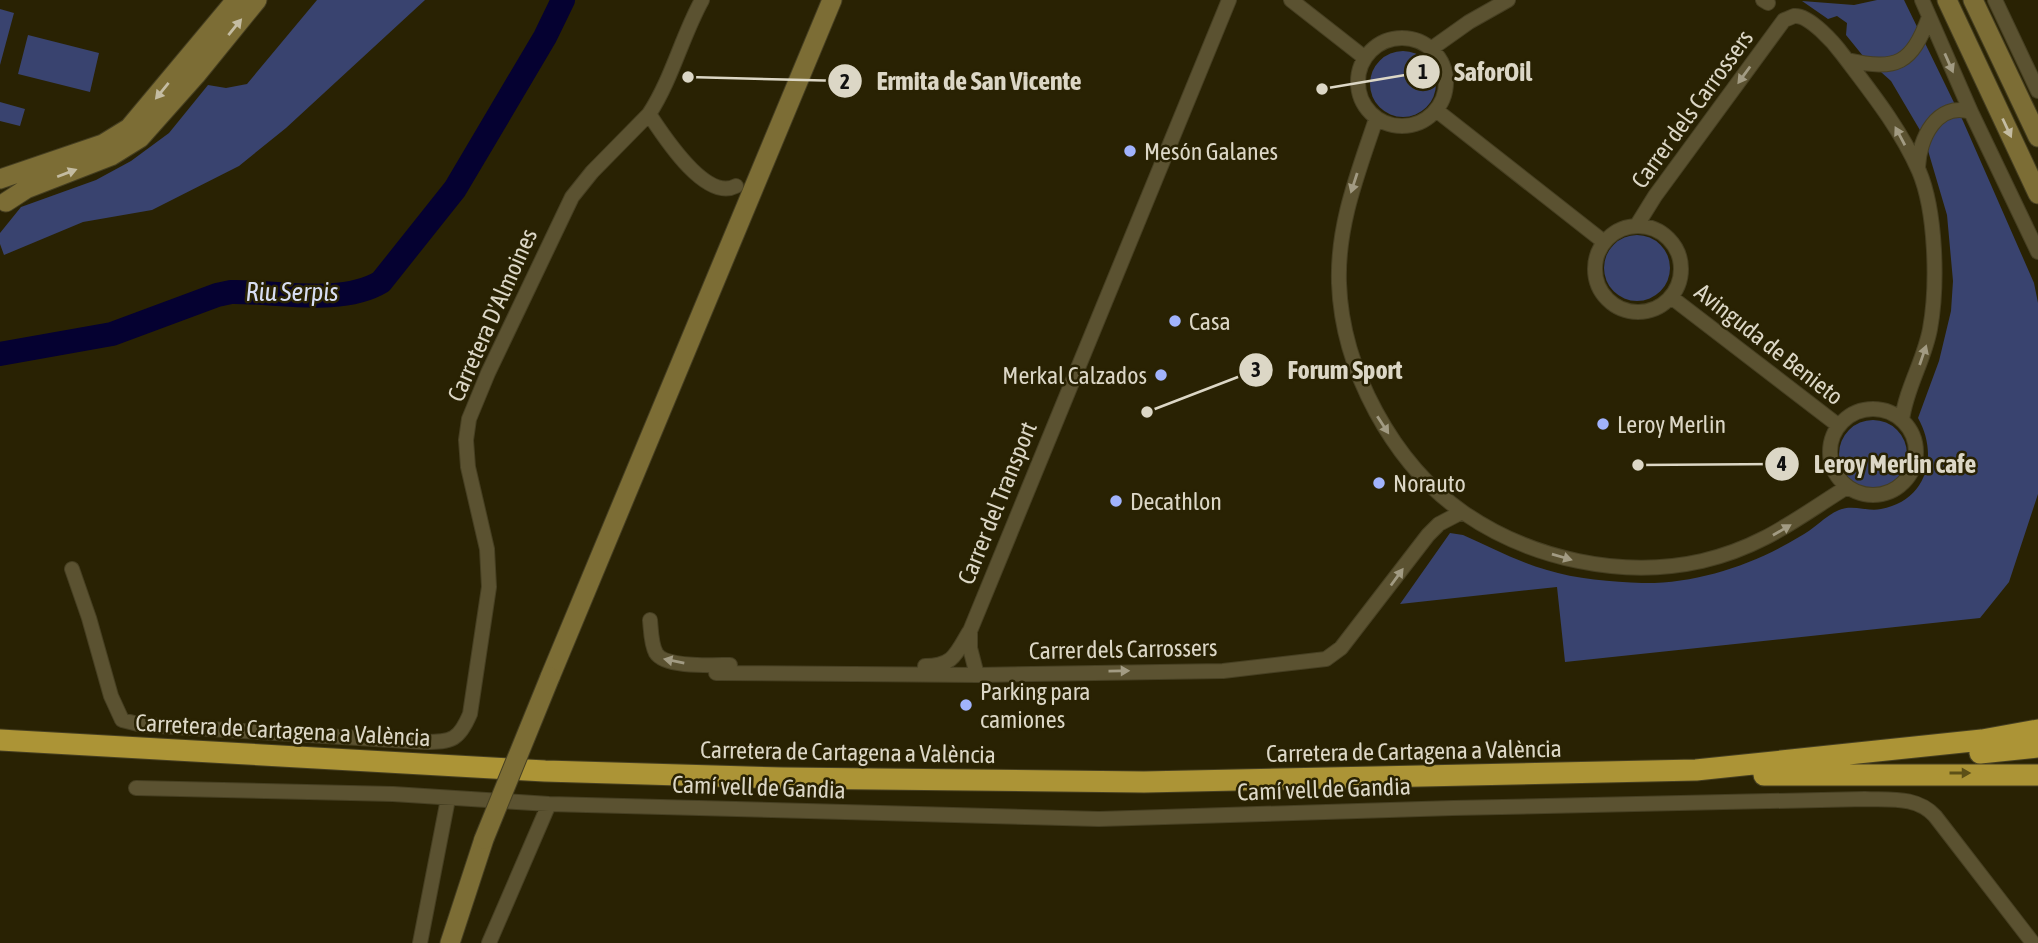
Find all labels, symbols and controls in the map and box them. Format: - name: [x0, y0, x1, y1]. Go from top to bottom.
- one-way arrow: [227, 19, 242, 36]
- street label: Carrer dels Carrossers: [1626, 25, 1758, 193]
- callout: SaforOil: [1405, 49, 1546, 96]
- one-way arrow: [1944, 52, 1955, 73]
- text: SaforOil: [1454, 57, 1533, 87]
- callout: Ermita de San Vicente: [827, 58, 1096, 105]
- text: 1: [1418, 59, 1428, 83]
- text: Ermita de San Vicente: [876, 66, 1082, 96]
- one-way arrow: [1737, 66, 1751, 84]
- text: 2: [840, 69, 850, 93]
- one-way arrow: [154, 81, 169, 99]
- one-way arrow: [2001, 118, 2013, 138]
- one-way arrow: [1894, 126, 1906, 145]
- place label: Mesón Galanes: [1144, 138, 1278, 165]
- marker: Mesón Galanes: [1122, 143, 1138, 159]
- one-way arrow: [57, 168, 78, 179]
- one-way arrow: [1348, 173, 1359, 194]
- street label: Carretera D'Almoines: [442, 224, 542, 406]
- water label: Riu Serpis: [246, 277, 338, 307]
- street label: Avinguda de Benieto: [1690, 278, 1848, 410]
- place label: Casa: [1189, 308, 1231, 335]
- marker: Casa: [1167, 313, 1183, 329]
- one-way arrow: [1918, 345, 1929, 366]
- callout: Forum Sport: [1238, 346, 1416, 393]
- text: Forum Sport: [1287, 355, 1403, 385]
- text: 3: [1251, 357, 1261, 381]
- place label: Merkal Calzados: [1002, 362, 1147, 389]
- marker: Merkal Calzados: [1153, 367, 1169, 383]
- place label: Leroy Merlin: [1617, 411, 1726, 438]
- one-way arrow: [1377, 415, 1390, 435]
- marker: Leroy Merlin: [1595, 416, 1611, 432]
- street label: Carrer del Transport: [952, 418, 1042, 588]
- callout: Leroy Merlin cafe: [1765, 440, 1990, 487]
- text: Leroy Merlin cafe: [1814, 449, 1976, 479]
- text: 4: [1776, 451, 1787, 475]
- place label: Norauto: [1393, 470, 1466, 497]
- marker: Norauto: [1371, 475, 1387, 491]
- place label: Decathlon: [1130, 488, 1222, 515]
- marker: Decathlon: [1108, 493, 1124, 509]
- one-way arrow: [1772, 524, 1791, 536]
- one-way arrow: [1551, 552, 1573, 563]
- one-way arrow: [1389, 568, 1403, 586]
- street label: Carrer dels Carrossers: [1028, 634, 1218, 664]
- one-way arrow: [663, 656, 685, 667]
- one-way arrow: [1108, 666, 1130, 677]
- place label: Parking para camiones: [980, 678, 1090, 733]
- marker: Parking para camiones: [958, 697, 974, 713]
- street label: Carretera de Cartagena a València: [135, 709, 431, 751]
- street label: Carretera de Cartagena a València: [1266, 735, 1562, 767]
- street label: Carretera de Cartagena a València: [700, 736, 996, 768]
- one-way arrow: [1949, 768, 1971, 779]
- street label: Camí vell de Gandia: [672, 770, 846, 804]
- street label: Camí vell de Gandia: [1237, 772, 1411, 806]

